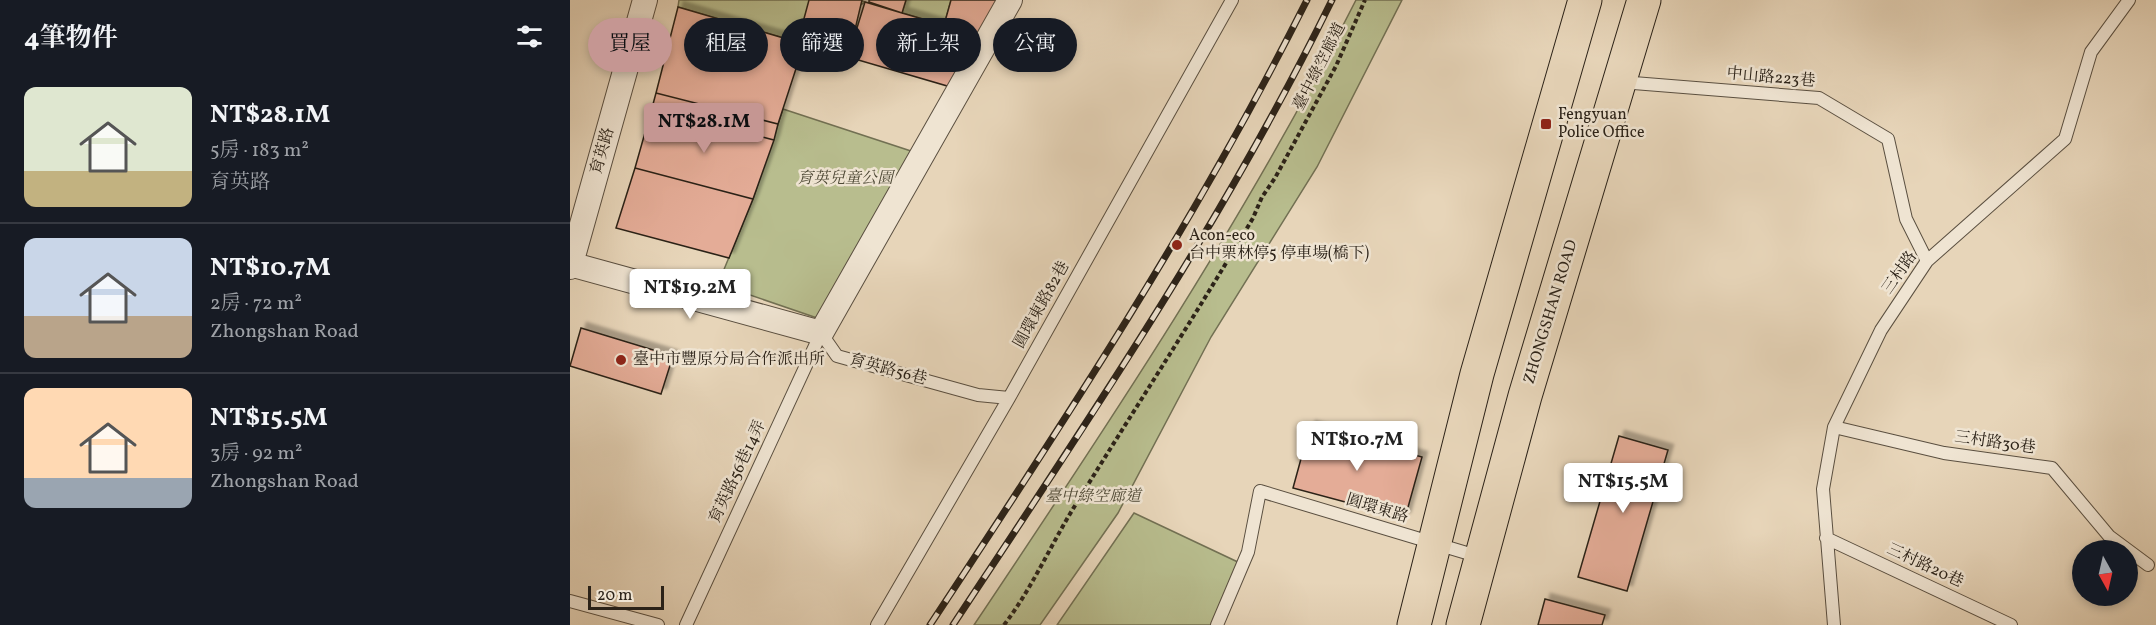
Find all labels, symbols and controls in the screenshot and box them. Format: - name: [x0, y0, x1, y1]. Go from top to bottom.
- chip: 買屋: [588, 18, 672, 72]
- chip: 租屋: [684, 18, 768, 72]
- chip: 篩選: [780, 18, 864, 72]
- chip: 新上架: [876, 18, 981, 72]
- chip: 公寓: [993, 18, 1077, 72]
- street label: 臺中綠空廊道: [1288, 19, 1352, 115]
- icon: filters: [513, 20, 546, 53]
- text: 4筆物件: [24, 21, 118, 57]
- street label: 中山路223巷: [1726, 63, 1816, 93]
- text: NT$28.1M: [210, 97, 330, 133]
- pin: NT$28.1M: [642, 103, 766, 154]
- place label: Fengyuan Police Office: [1558, 104, 1645, 144]
- text: NT$28.1M: [658, 108, 750, 136]
- icon: home: [72, 111, 144, 183]
- marker: Fengyuan Police Office: [1539, 117, 1553, 131]
- street label: 育英路: [586, 125, 620, 177]
- text: 5房 · 183 m²: [210, 137, 309, 165]
- park label: 育英兒童公園: [797, 168, 896, 190]
- text: 育英路: [210, 169, 270, 197]
- place label: Acon-eco 台中栗林停5 停車場(橋下): [1189, 225, 1370, 265]
- street label: ZHONGSHAN ROAD: [1519, 237, 1584, 387]
- marker: Acon-eco 台中栗林停5 停車場(橋下): [1170, 238, 1184, 252]
- street label: 三村路: [1877, 247, 1923, 299]
- text: NT$10.7M: [210, 250, 331, 286]
- street label: 圓環東路82巷: [1009, 257, 1075, 353]
- icon: home: [72, 262, 144, 334]
- pin: NT$19.2M: [628, 269, 752, 320]
- text: NT$19.2M: [644, 274, 736, 302]
- text: 2房 · 72 m²: [210, 290, 302, 318]
- text: Zhongshan Road: [210, 318, 359, 346]
- place label: 臺中市豐原分局合作派出所: [633, 349, 825, 371]
- street label: 育英路56巷: [847, 349, 929, 391]
- marker: 臺中市豐原分局合作派出所: [614, 353, 628, 367]
- text: NT$15.5M: [210, 400, 328, 436]
- icon: home: [72, 412, 144, 484]
- street label: 育英路56巷14弄: [704, 417, 772, 527]
- pin: NT$10.7M: [1295, 421, 1419, 472]
- text: NT$10.7M: [1311, 426, 1403, 454]
- street label: 三村路30巷: [1953, 426, 2037, 460]
- text: 3房 · 92 m²: [210, 440, 302, 468]
- pin: NT$15.5M: [1561, 463, 1685, 514]
- text: Zhongshan Road: [210, 468, 359, 496]
- text: NT$15.5M: [1578, 468, 1668, 496]
- park label: 臺中綠空廊道: [1045, 486, 1143, 508]
- street label: 圓環東路: [1343, 489, 1411, 529]
- street label: 三村路20巷: [1883, 539, 1967, 593]
- north arrow: [2072, 540, 2138, 606]
- map controls: [2072, 540, 2138, 606]
- scale bar: [588, 583, 664, 610]
- text: 20 m: [597, 585, 632, 607]

